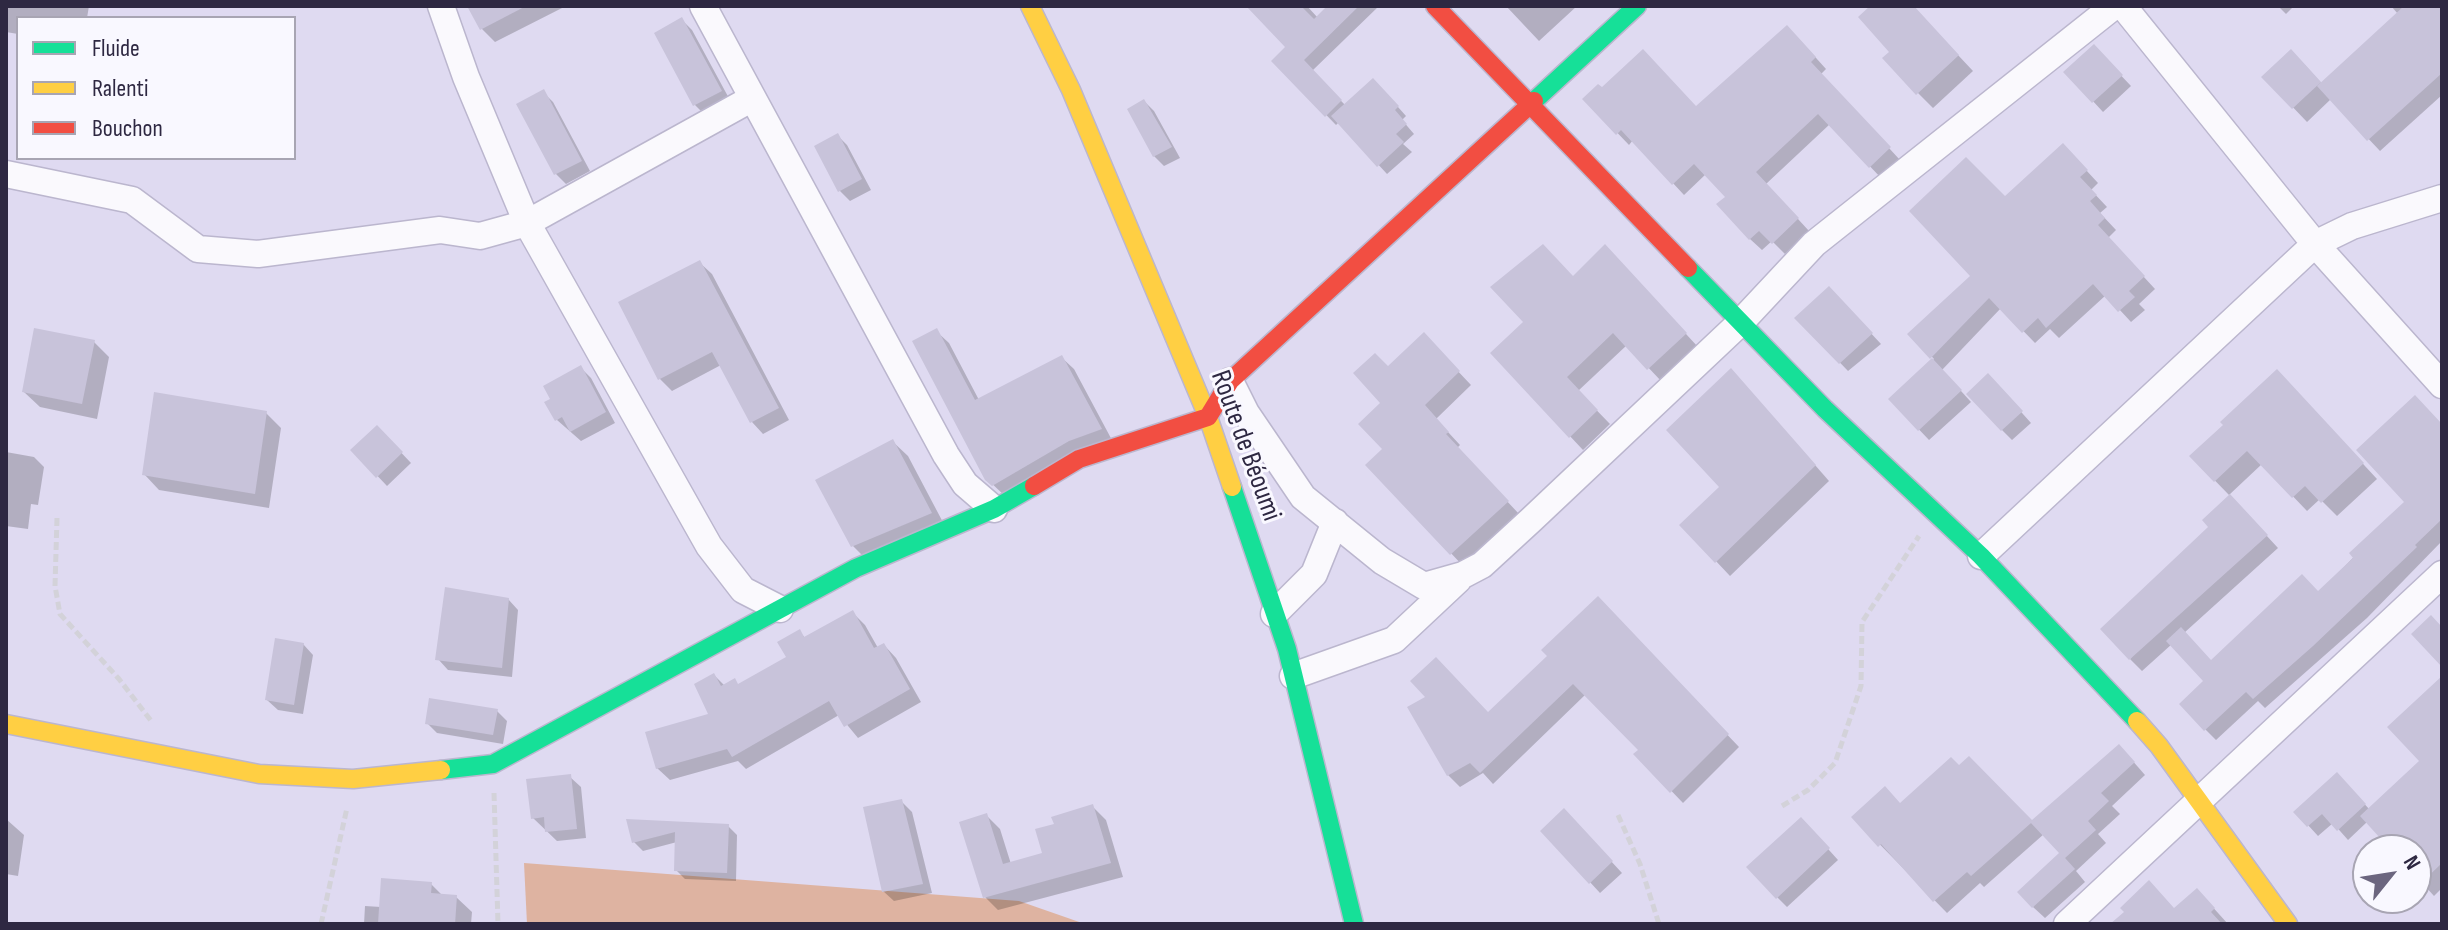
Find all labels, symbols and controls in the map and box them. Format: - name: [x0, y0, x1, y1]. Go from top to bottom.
- legend: [16, 16, 296, 160]
- text: Fluide: [92, 34, 140, 63]
- text: Ralenti: [92, 74, 148, 103]
- text: Bouchon: [92, 114, 163, 143]
- street label: Route de Béoumi: [1202, 366, 1288, 526]
- north arrow: [2352, 834, 2432, 914]
- text: N: [2397, 851, 2426, 875]

